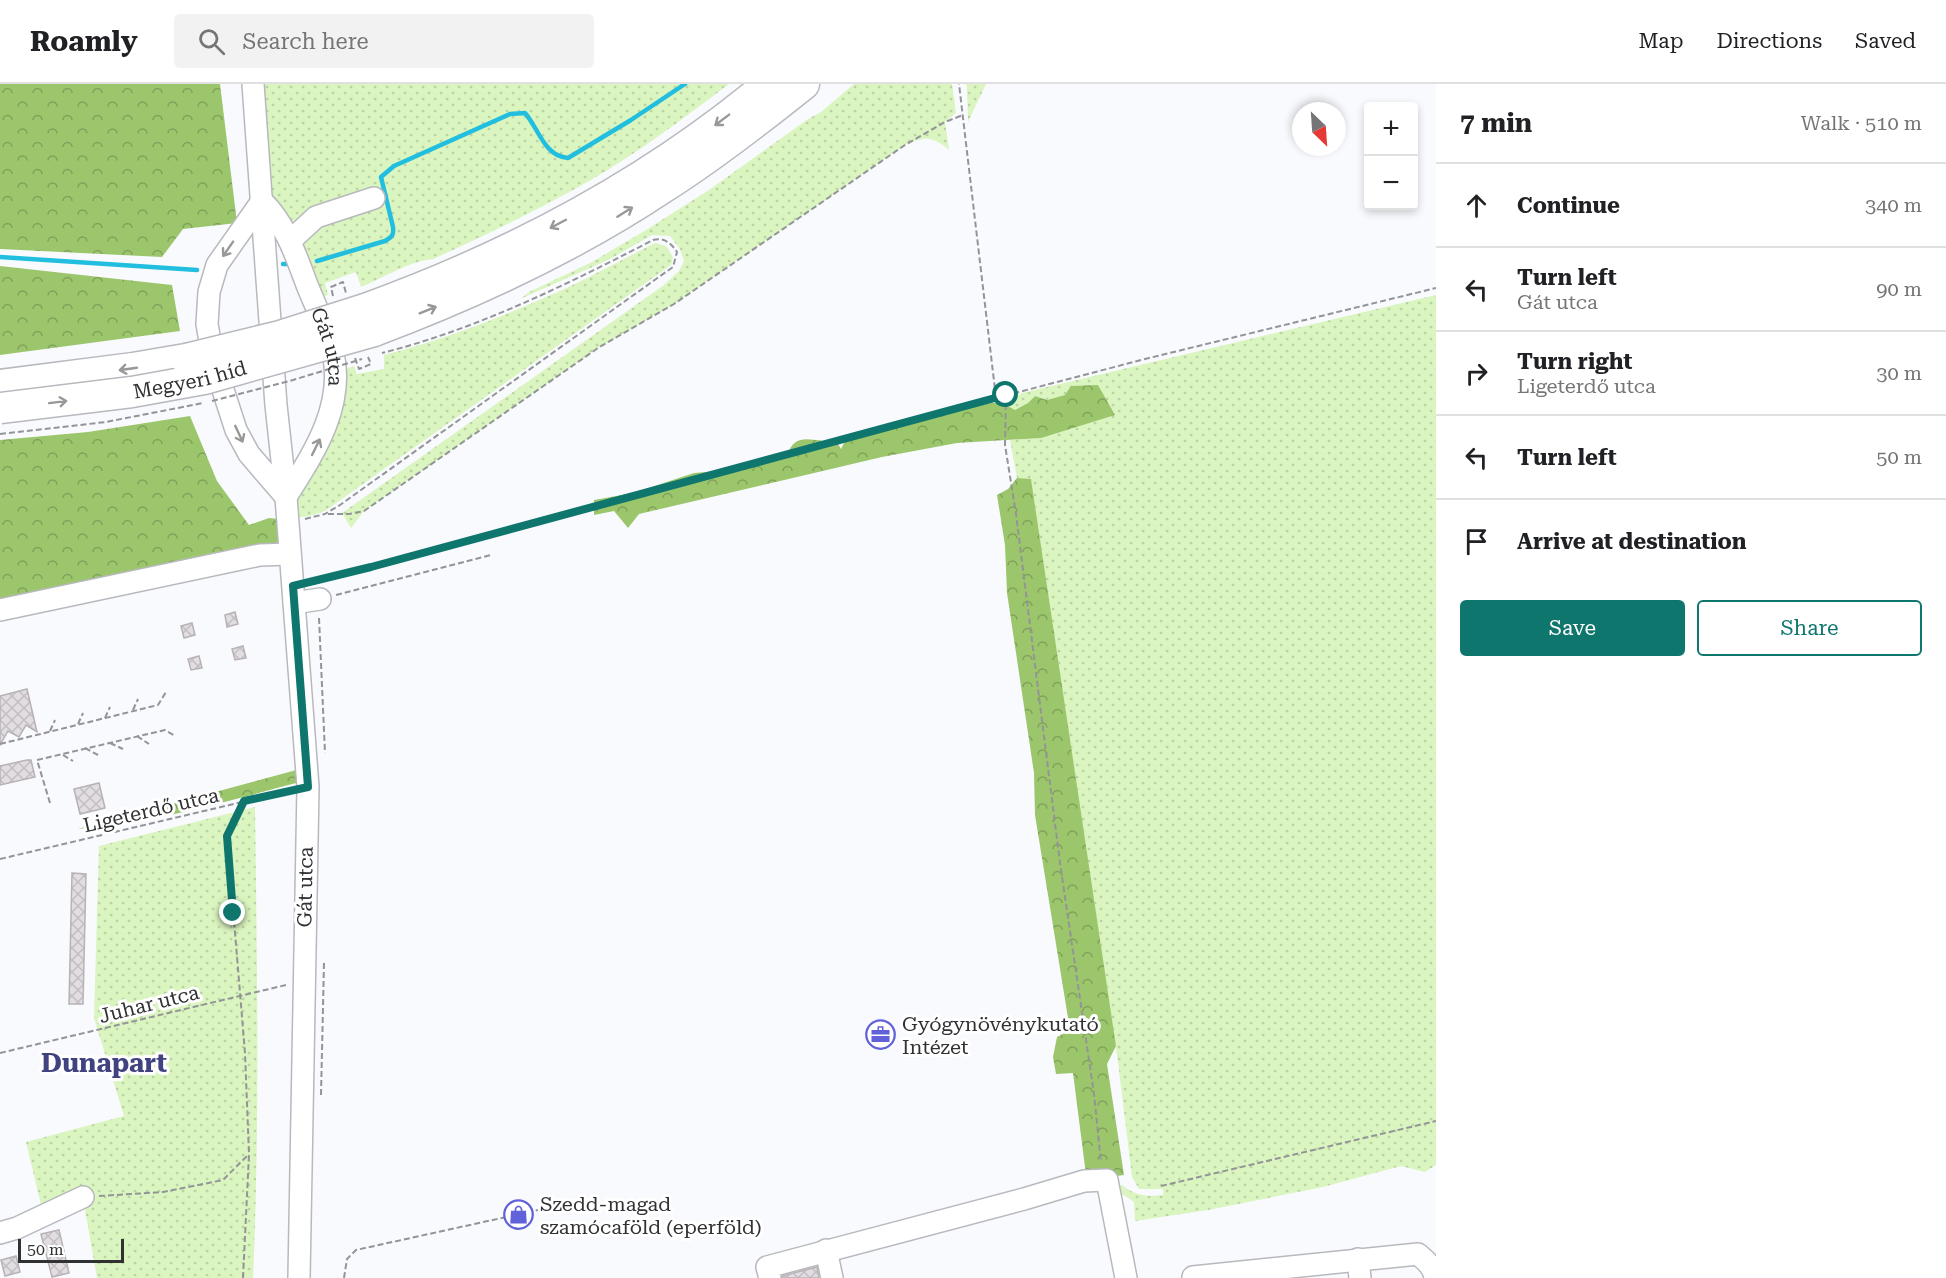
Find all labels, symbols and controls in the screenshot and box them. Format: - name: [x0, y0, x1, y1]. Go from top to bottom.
- search box: [174, 14, 594, 68]
- text: Roamly: [30, 25, 138, 58]
- icon: search: [195, 25, 228, 58]
- text: Search here: [243, 29, 369, 54]
- text: Map: [1639, 29, 1683, 53]
- text: Directions: [1716, 29, 1822, 53]
- text: Saved: [1855, 29, 1916, 53]
- north arrow: [1292, 102, 1346, 156]
- map controls: [1364, 102, 1418, 210]
- button: +: [1364, 102, 1418, 156]
- text: 7 min: [1460, 108, 1532, 138]
- text: Walk · 510 m: [1801, 111, 1922, 135]
- one-way arrow: [714, 113, 730, 126]
- button: −: [1364, 156, 1418, 210]
- icon: ahead: [1460, 189, 1493, 222]
- text: Continue: [1517, 193, 1620, 218]
- text: 340 m: [1865, 193, 1922, 217]
- one-way arrow: [616, 205, 633, 217]
- one-way arrow: [549, 219, 567, 230]
- one-way arrow: [222, 240, 234, 256]
- text: Turn left: [1517, 265, 1617, 290]
- icon: left: [1460, 273, 1493, 306]
- text: 90 m: [1876, 277, 1922, 301]
- text: Gát utca: [1517, 290, 1598, 314]
- street label: Gát utca: [306, 304, 348, 387]
- one-way arrow: [419, 304, 437, 315]
- text: Turn right: [1517, 349, 1632, 374]
- street label: Megyeri híd: [131, 356, 249, 404]
- icon: right: [1460, 357, 1493, 390]
- text: 30 m: [1876, 361, 1922, 385]
- one-way arrow: [119, 363, 139, 374]
- text: Ligeterdő utca: [1517, 374, 1656, 398]
- route start: [992, 381, 1018, 407]
- one-way arrow: [48, 396, 68, 407]
- one-way arrow: [234, 425, 246, 443]
- one-way arrow: [311, 438, 323, 456]
- icon: left: [1460, 441, 1493, 474]
- text: Turn left: [1517, 445, 1617, 470]
- text: 50 m: [1876, 445, 1922, 469]
- icon: arrive: [1460, 525, 1493, 558]
- text: Arrive at destination: [1517, 529, 1746, 554]
- button: Save: [1460, 600, 1685, 656]
- button: Share: [1697, 600, 1922, 656]
- street label: Ligeterdő utca: [81, 783, 221, 837]
- street label: Gát utca: [292, 846, 318, 928]
- route end: [219, 899, 245, 925]
- street label: Juhar utca: [96, 980, 202, 1028]
- place label: Gyógynövénykutató Intézet: [902, 1012, 1099, 1059]
- office icon: Gyógynövénykutató Intézet: [865, 1019, 897, 1051]
- district label: Dunapart: [41, 1048, 167, 1078]
- place label: Szedd-magad szamócaföld (eperföld): [540, 1192, 761, 1239]
- shop icon: Szedd-magad szamócaföld (eperföld): [503, 1199, 535, 1231]
- scale bar: [18, 1236, 124, 1264]
- text: 50 m: [27, 1240, 64, 1259]

